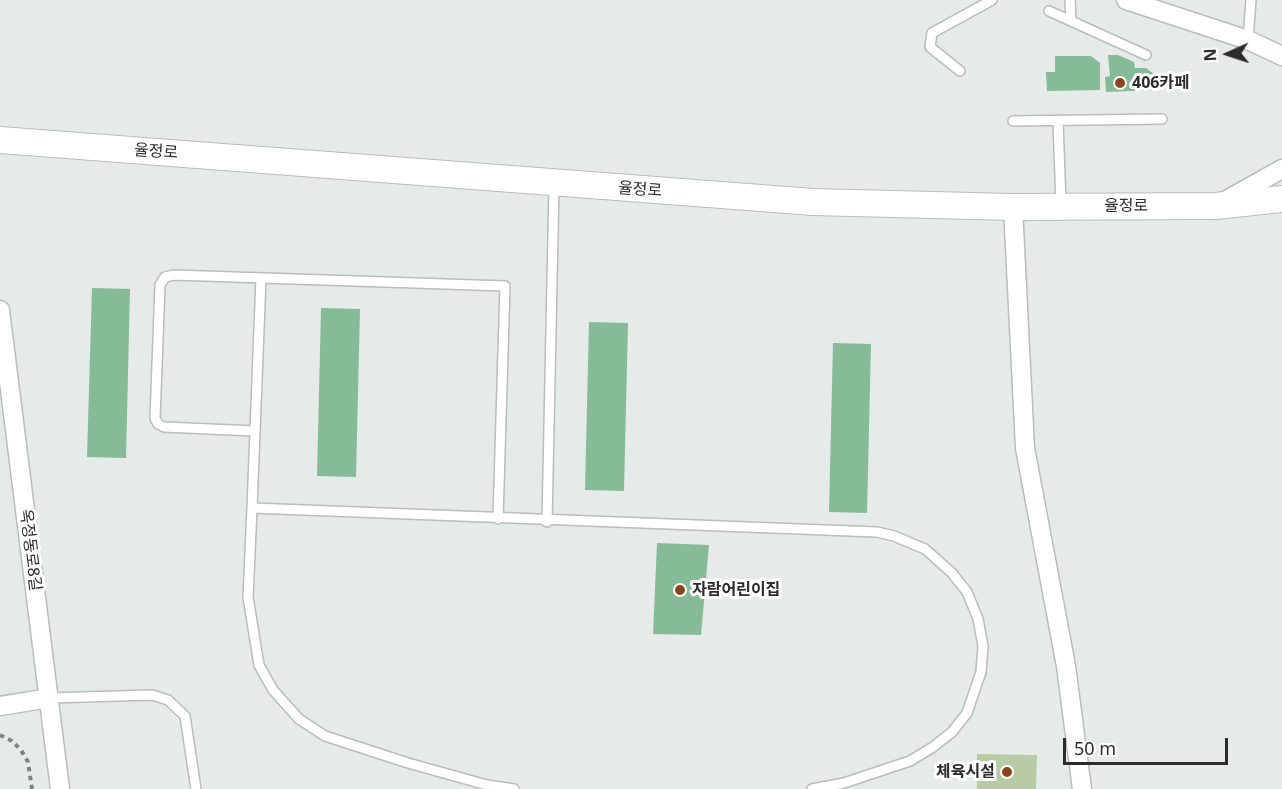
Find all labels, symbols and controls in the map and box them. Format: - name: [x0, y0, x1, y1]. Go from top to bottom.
- north arrow: [1198, 24, 1258, 84]
- text: N: [1199, 48, 1221, 62]
- place label: 406카페: [1132, 73, 1189, 93]
- marker: 406카페: [1113, 76, 1127, 90]
- street label: 율정로: [133, 141, 179, 163]
- street label: 율정로: [617, 179, 663, 201]
- street label: 율정로: [1104, 196, 1148, 216]
- street label: 옥정동로8길: [15, 508, 45, 592]
- place label: 자람어린이집: [692, 580, 780, 600]
- marker: 자람어린이집: [673, 583, 687, 597]
- scale bar: [1066, 726, 1231, 764]
- text: 50 m: [1074, 736, 1116, 760]
- place label: 체육시설: [936, 762, 995, 782]
- marker: 체육시설: [1000, 765, 1014, 779]

